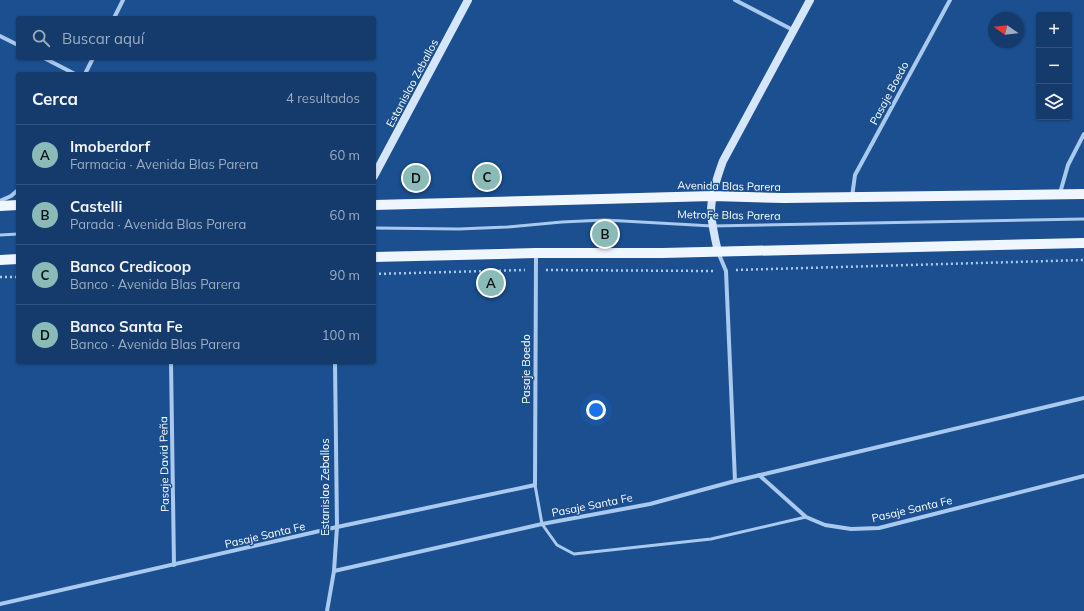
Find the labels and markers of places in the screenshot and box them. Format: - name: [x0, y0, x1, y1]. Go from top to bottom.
- pin: C: [474, 162, 500, 192]
- pin: D: [403, 163, 429, 193]
- pin: B: [592, 219, 618, 249]
- pin: A: [478, 268, 504, 298]

